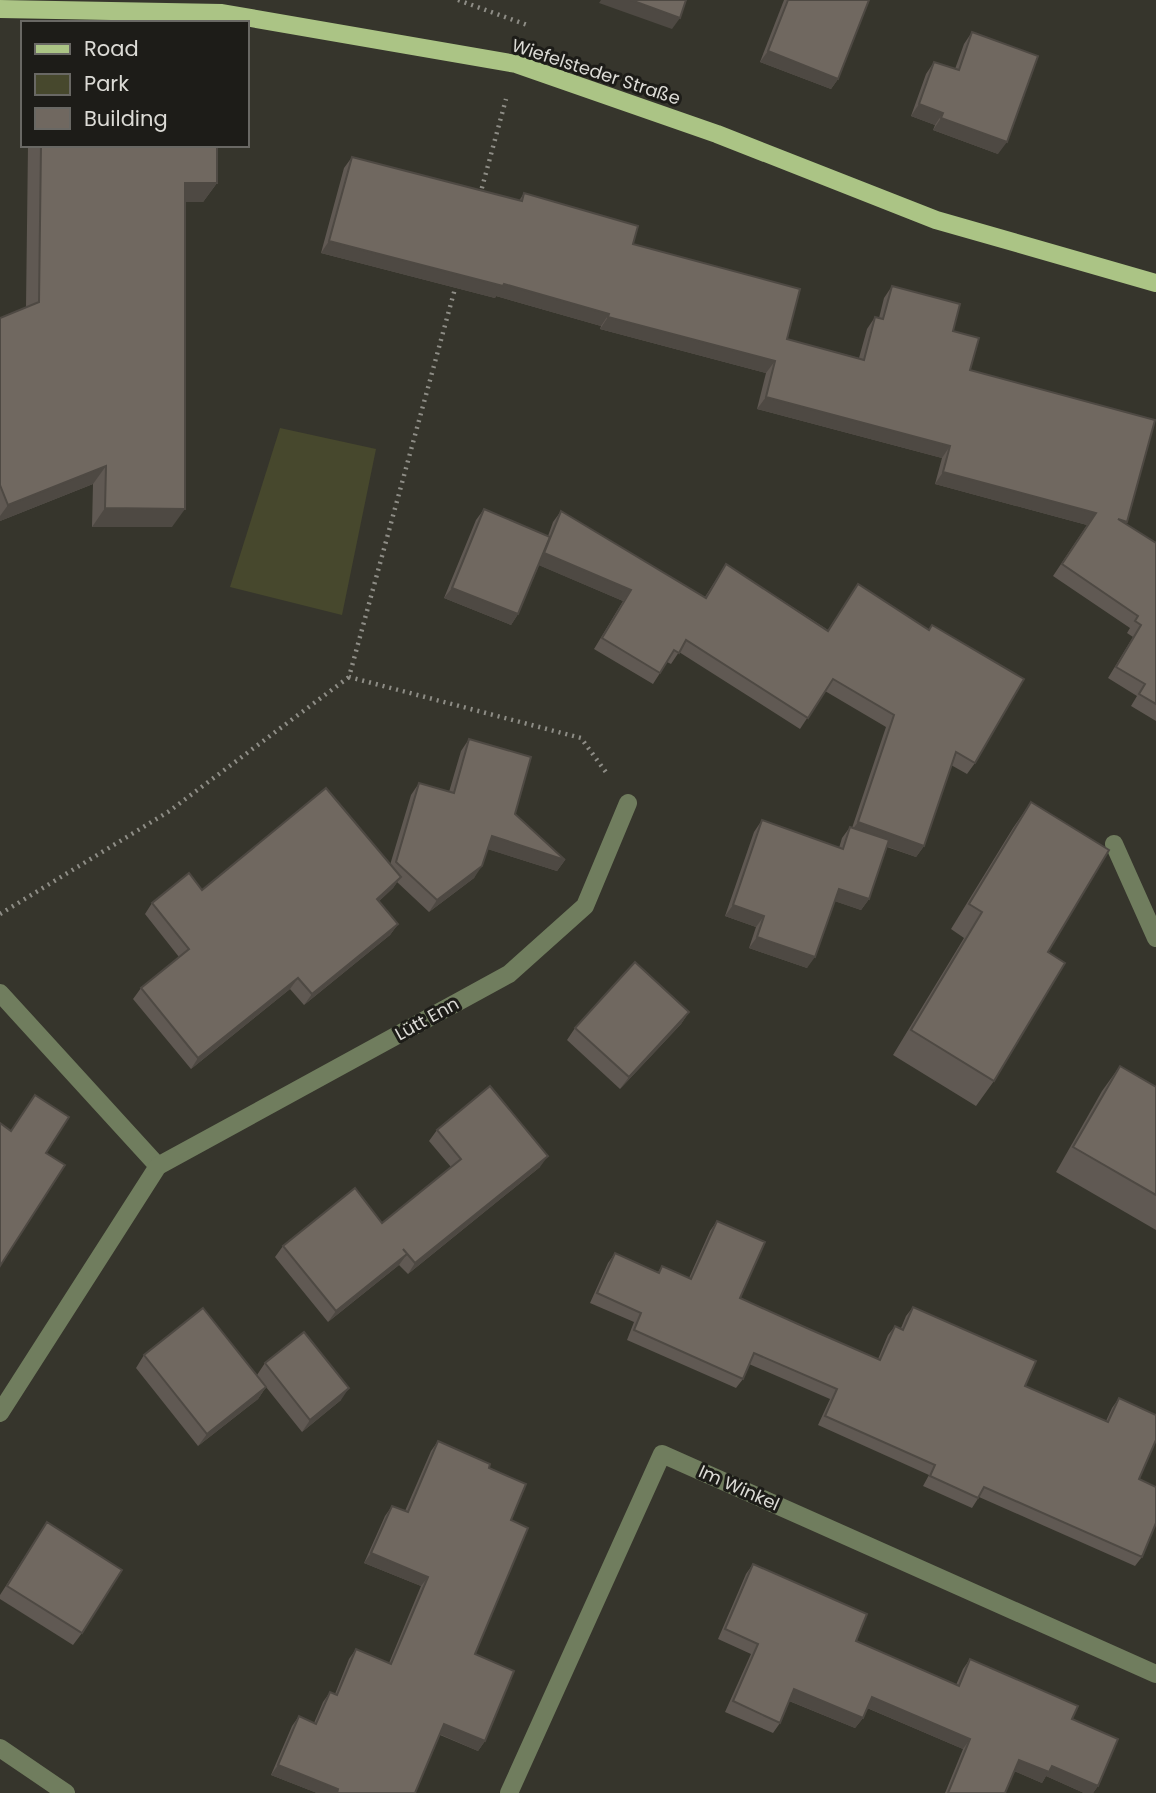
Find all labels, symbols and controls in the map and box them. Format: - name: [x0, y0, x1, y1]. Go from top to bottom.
- legend: [21, 21, 248, 147]
- street label: Wiefelsteder Straße: [509, 32, 684, 111]
- text: Road: [84, 34, 139, 63]
- text: Park: [84, 69, 129, 98]
- text: Building: [84, 104, 168, 133]
- street label: Lütt Enn: [390, 991, 463, 1046]
- street label: Im Winkel: [695, 1459, 784, 1516]

